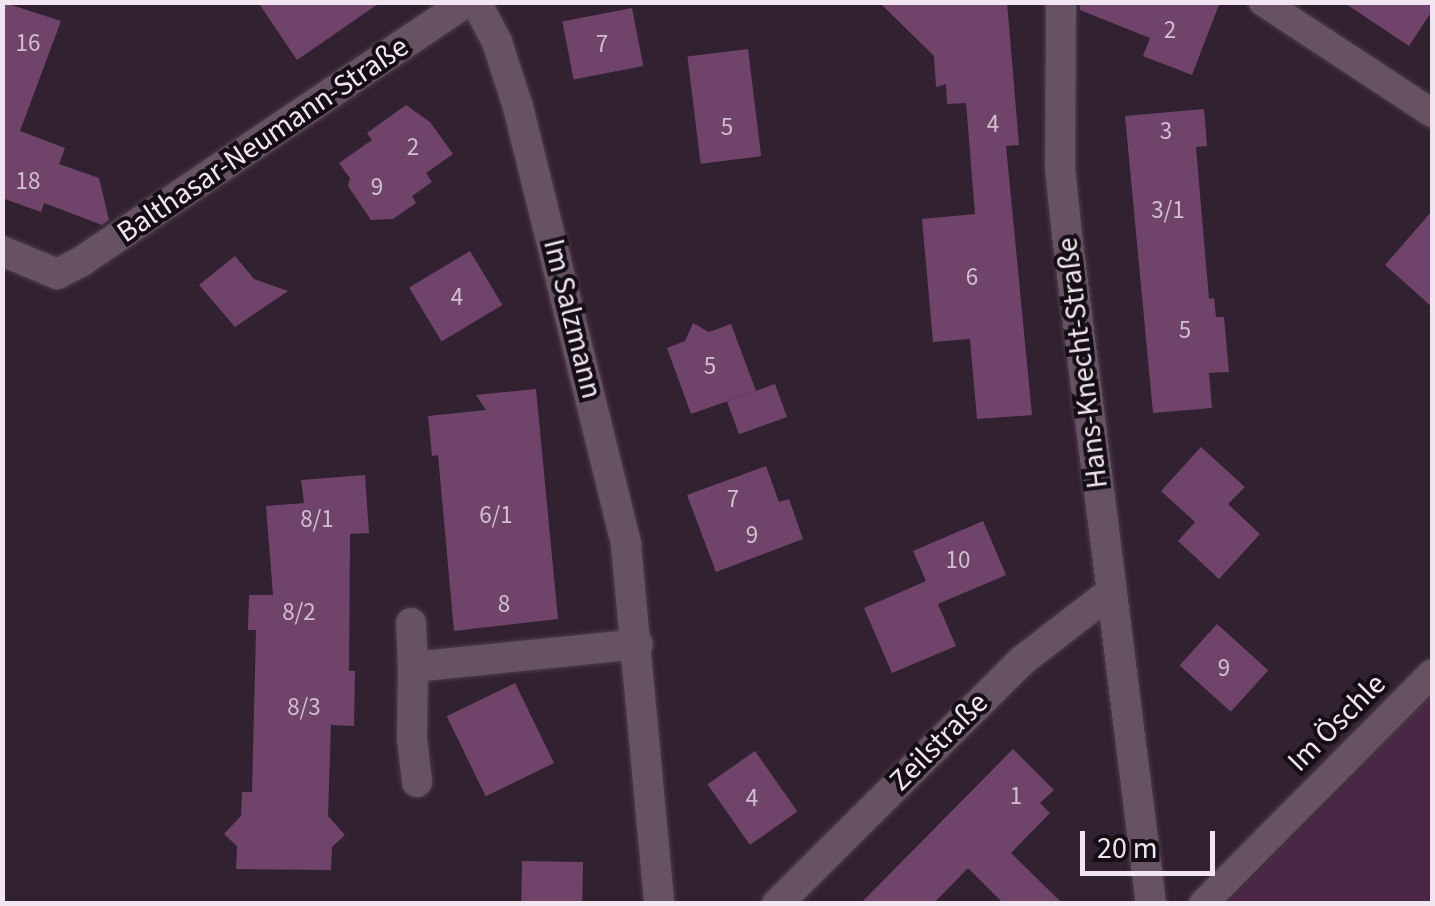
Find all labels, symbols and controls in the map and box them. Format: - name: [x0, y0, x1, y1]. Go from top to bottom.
- house number: 2: [1164, 15, 1176, 45]
- house number: 16: [16, 28, 40, 58]
- street label: Balthasar-Neumann-Straße: [111, 29, 415, 251]
- house number: 7: [596, 29, 608, 59]
- house number: 4: [987, 109, 999, 139]
- house number: 5: [721, 112, 733, 142]
- house number: 3: [1160, 116, 1172, 146]
- house number: 2: [407, 132, 419, 162]
- house number: 18: [16, 166, 40, 196]
- house number: 9: [371, 172, 383, 202]
- house number: 3/1: [1151, 195, 1185, 225]
- street label: Hans-Knecht-Straße: [1050, 235, 1116, 491]
- street label: Im Salzmann: [535, 236, 609, 402]
- house number: 6: [966, 262, 978, 292]
- house number: 4: [451, 282, 463, 312]
- house number: 5: [1179, 315, 1191, 345]
- house number: 5: [704, 351, 716, 381]
- house number: 7: [727, 484, 739, 514]
- house number: 6/1: [479, 500, 513, 530]
- house number: 8/1: [300, 504, 334, 534]
- house number: 9: [746, 520, 758, 550]
- house number: 10: [946, 545, 970, 575]
- house number: 8: [498, 589, 510, 619]
- house number: 8/2: [282, 597, 316, 627]
- house number: 9: [1218, 653, 1230, 683]
- street label: Im Öschle: [1281, 667, 1393, 779]
- street label: Zeilstraße: [882, 685, 996, 799]
- house number: 8/3: [287, 692, 321, 722]
- house number: 1: [1010, 781, 1022, 811]
- house number: 4: [746, 783, 758, 813]
- scale bar: [1085, 811, 1220, 873]
- text: 20 m: [1097, 827, 1158, 870]

